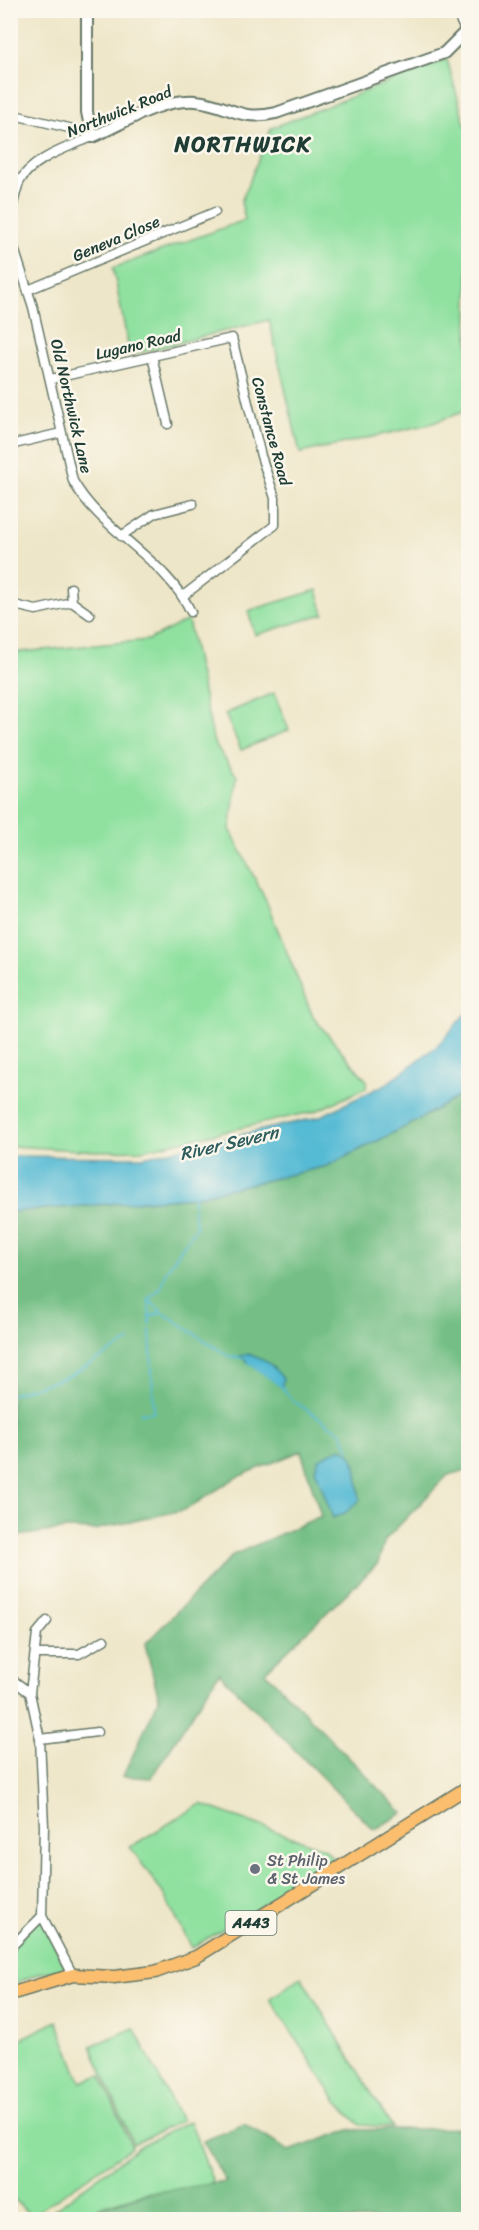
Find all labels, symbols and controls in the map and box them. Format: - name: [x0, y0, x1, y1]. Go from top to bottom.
- street label: Northwick Road: [62, 77, 178, 146]
- district label: NORTHWICK: [174, 125, 312, 164]
- street label: Geneva Close: [68, 207, 165, 270]
- street label: Lugano Road: [92, 320, 185, 368]
- street label: Old Northwick Lane: [42, 336, 101, 476]
- street label: Constance Road: [243, 374, 300, 490]
- water label: River Severn: [177, 1116, 284, 1170]
- place label: St Philip & St James: [267, 1846, 346, 1893]
- marker: St Philip & St James: [248, 1862, 262, 1876]
- road number: A443: [226, 1911, 276, 1935]

